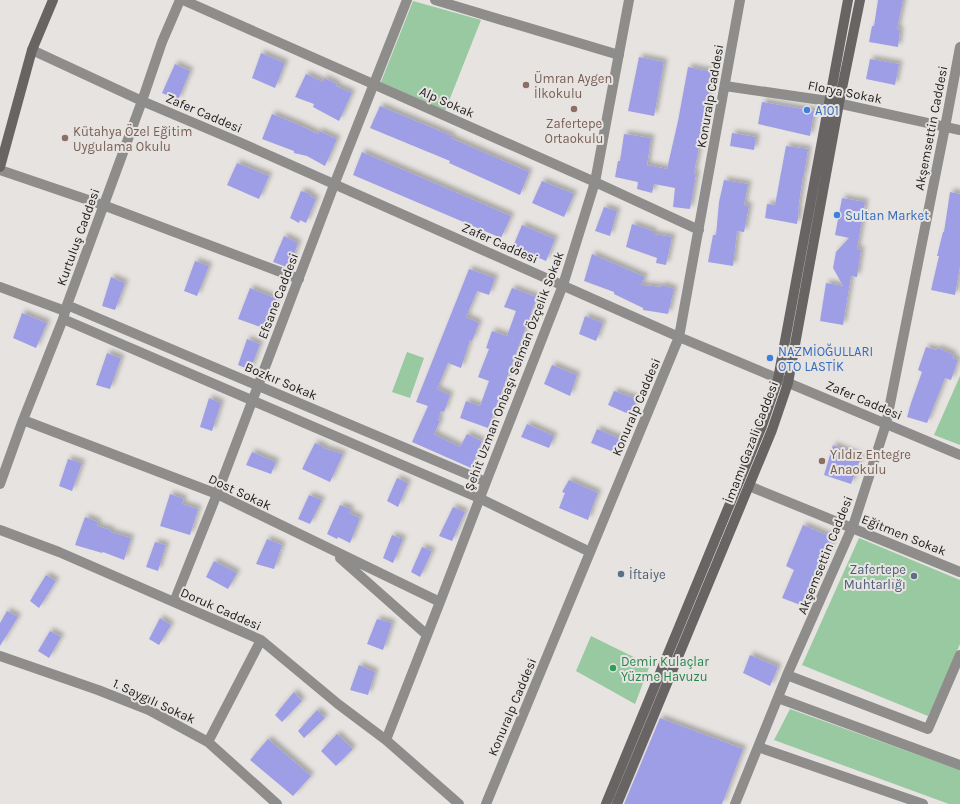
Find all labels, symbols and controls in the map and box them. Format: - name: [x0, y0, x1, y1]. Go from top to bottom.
- street label: Konuralp Caddesi: [694, 43, 726, 149]
- street label: Akşemsettin Caddesi: [912, 64, 950, 192]
- place label: Ümran Aygen İlkokulu: [534, 70, 612, 101]
- street label: Florya Sokak: [807, 77, 883, 107]
- marker: Ümran Aygen İlkokulu: [521, 80, 531, 90]
- street label: Alp Sokak: [417, 83, 477, 121]
- street label: Zafer Caddesi: [163, 90, 245, 136]
- place label: A101: [815, 103, 839, 118]
- marker: Zafertepe Ortaokulu: [569, 104, 579, 114]
- marker: A101: [802, 105, 812, 115]
- place label: Zafertepe Ortaokulu: [545, 116, 603, 146]
- place label: Kütahya Özel Eğitim Uygulama Okulu: [73, 123, 192, 154]
- marker: Kütahya Özel Eğitim Uygulama Okulu: [60, 133, 70, 143]
- street label: Kurtuluş Caddesi: [53, 186, 103, 288]
- place label: Sultan Market: [845, 208, 929, 223]
- marker: Sultan Market: [832, 210, 842, 220]
- street label: Zafer Caddesi: [460, 220, 540, 266]
- street label: Şehit Uzman Onbaşı Selman Özçelik Sokak: [460, 249, 567, 493]
- street label: Efsane Caddesi: [255, 251, 301, 341]
- place label: NAZMİOĞULLARI OTO LASTİK: [778, 343, 873, 374]
- marker: NAZMİOĞULLARI OTO LASTİK: [765, 353, 775, 363]
- street label: Konuralp Caddesi: [609, 356, 663, 458]
- street label: Bozkır Sokak: [243, 359, 319, 403]
- street label: Zafer Caddesi: [823, 377, 905, 423]
- street label: İmamı Gazali Caddesi: [721, 379, 781, 505]
- place label: Yıldız Entegre Anaokulu: [830, 447, 911, 477]
- marker: Yıldız Entegre Anaokulu: [817, 456, 827, 466]
- street label: Dost Sokak: [206, 471, 274, 513]
- street label: Akşemsettin Caddesi: [794, 494, 856, 616]
- street label: Eğitmen Sokak: [859, 511, 949, 559]
- place label: Zafertepe Muhtarlığı: [844, 562, 906, 592]
- place label: İftaiye: [629, 567, 666, 582]
- marker: İftaiye: [616, 569, 626, 579]
- marker: Zafertepe Muhtarlığı: [909, 571, 919, 581]
- street label: Doruk Caddesi: [178, 585, 264, 633]
- place label: Demir Kulaçlar Yüzme Havuzu: [621, 654, 709, 684]
- street label: Konuralp Caddesi: [485, 656, 539, 758]
- marker: Demir Kulaçlar Yüzme Havuzu: [608, 663, 618, 673]
- street label: 1. Saygılı Sokak: [110, 675, 198, 727]

